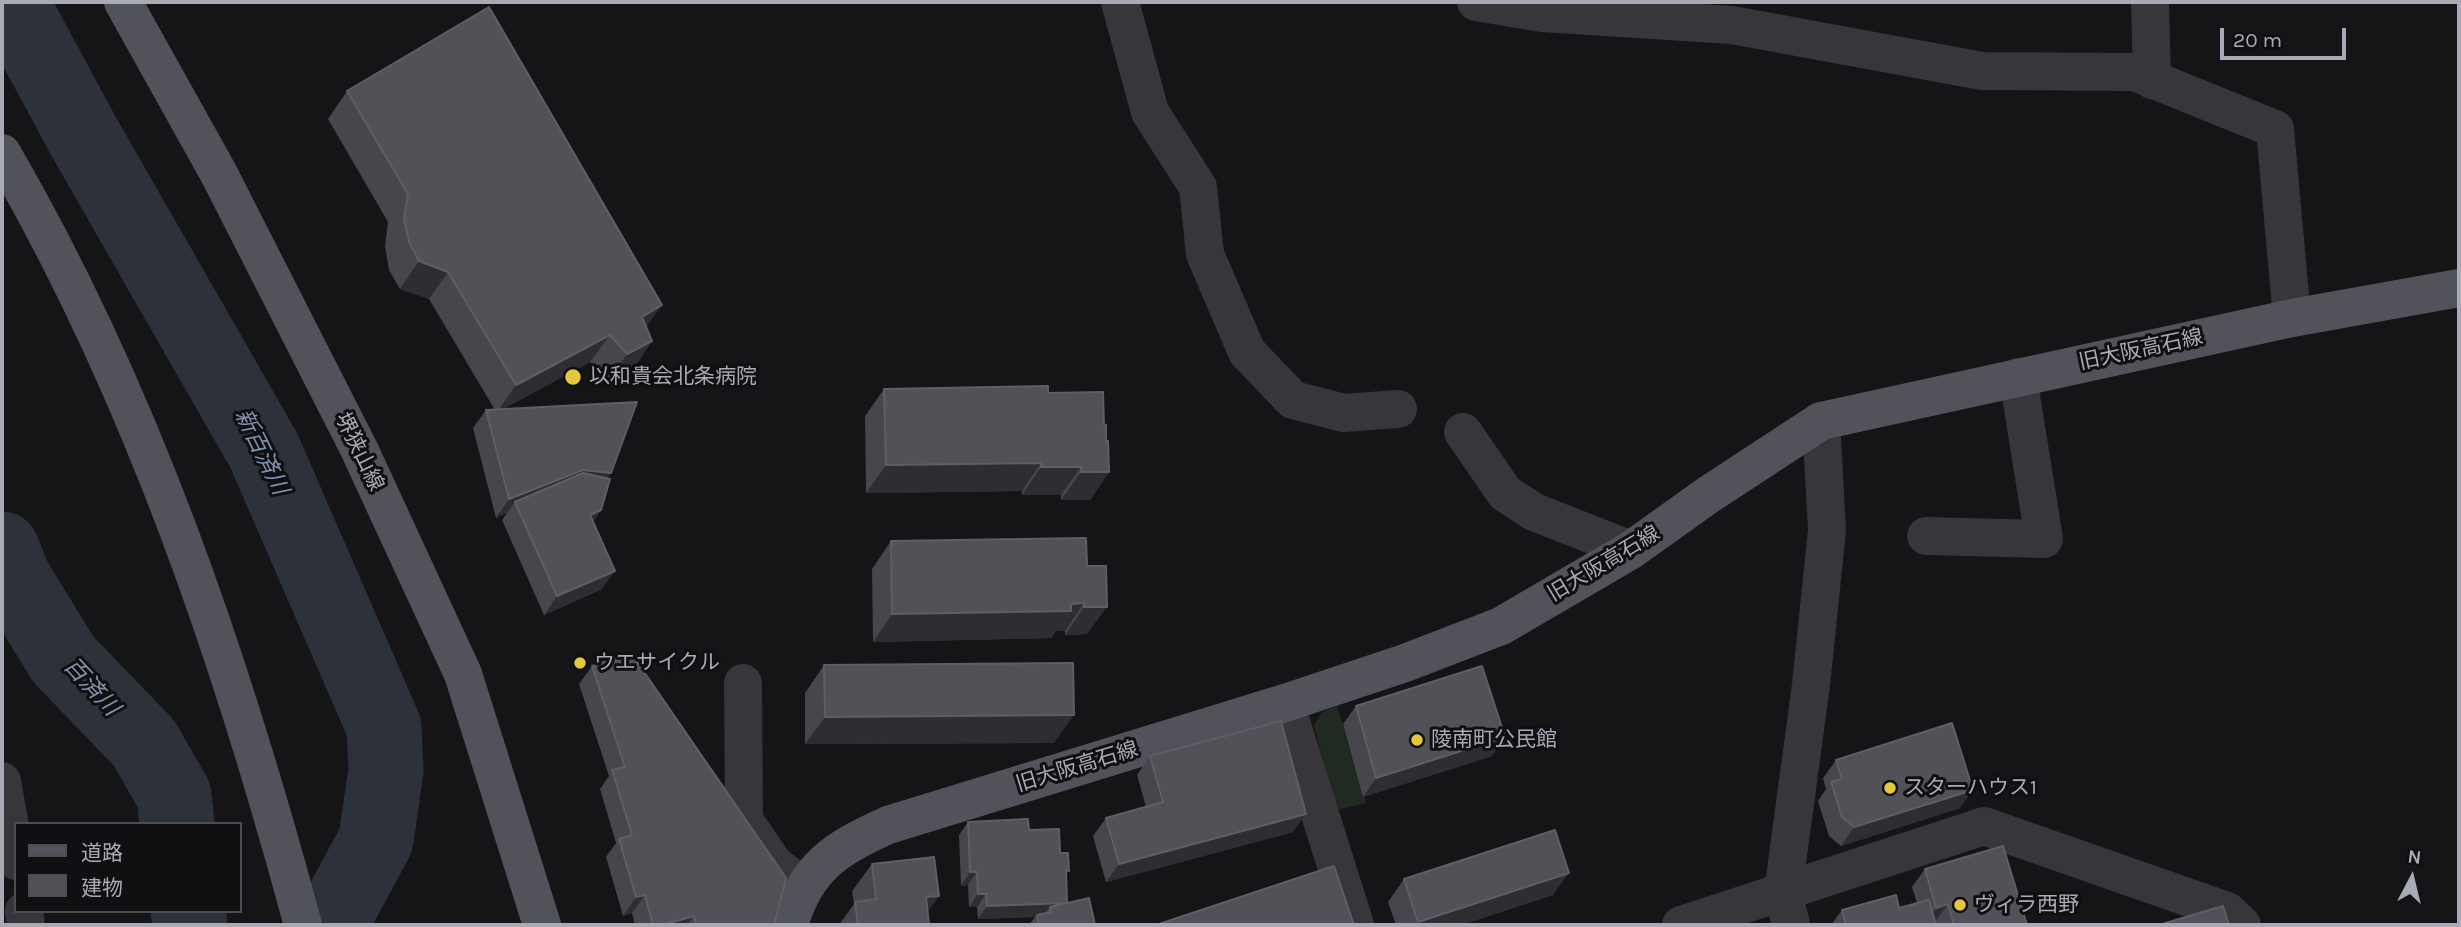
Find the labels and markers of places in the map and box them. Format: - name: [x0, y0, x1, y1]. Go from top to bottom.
- place label: 以和貴会北条病院: [589, 364, 757, 390]
- marker: 以和貴会北条病院: [563, 367, 583, 387]
- place label: ウエサイクル: [594, 650, 720, 676]
- marker: ウエサイクル: [572, 655, 588, 671]
- place label: 陵南町公民館: [1431, 727, 1557, 753]
- marker: 陵南町公民館: [1409, 732, 1425, 748]
- place label: スターハウス1: [1904, 775, 2037, 801]
- marker: スターハウス1: [1882, 780, 1898, 796]
- place label: ヴィラ西野: [1974, 892, 2079, 918]
- marker: ヴィラ西野: [1952, 897, 1968, 913]

